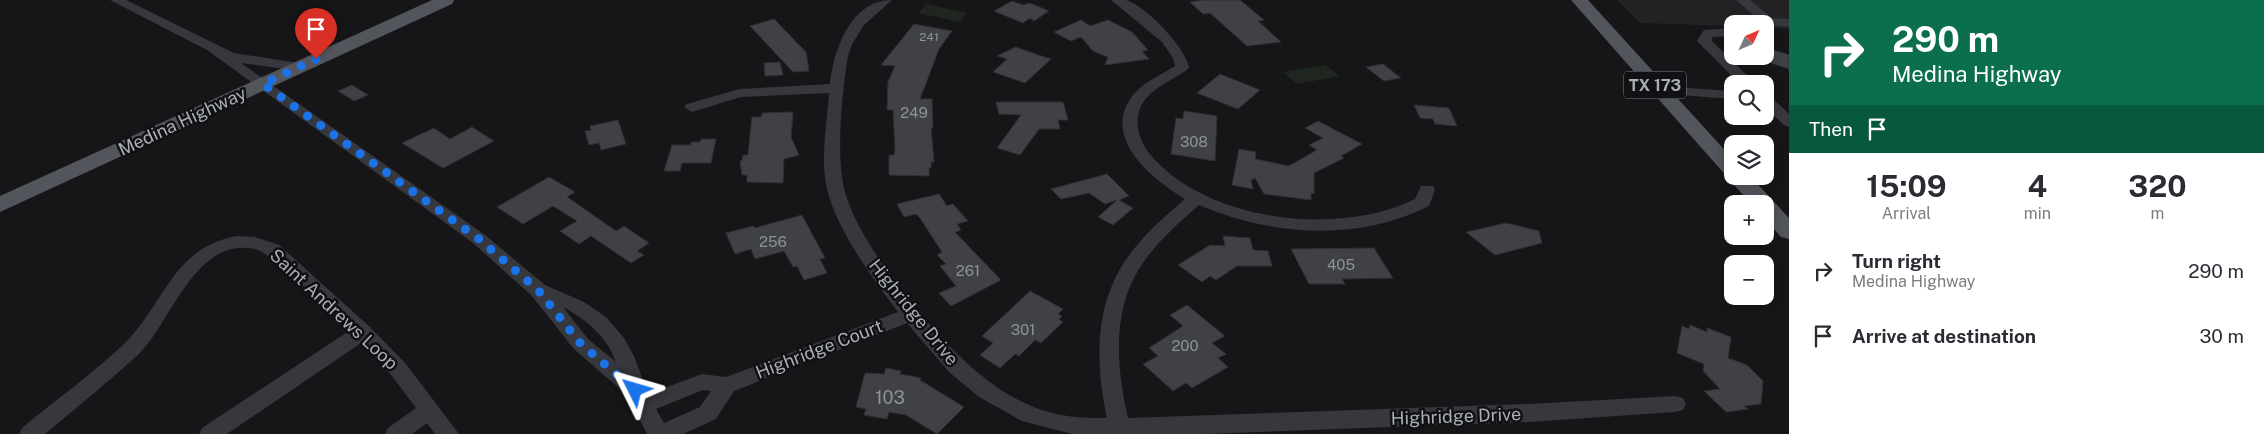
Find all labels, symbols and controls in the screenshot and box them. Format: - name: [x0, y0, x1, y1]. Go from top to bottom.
- pin: [295, 8, 337, 59]
- icon: arrive: [302, 15, 330, 43]
- north arrow: [1724, 15, 1774, 65]
- map controls: [1724, 15, 1774, 305]
- text: 290 m: [1892, 19, 1999, 60]
- icon: right: [1809, 20, 1874, 85]
- house number: 241: [919, 30, 939, 44]
- text: Medina Highway: [1892, 61, 2062, 87]
- road number: TX 173: [1624, 72, 1686, 98]
- button: search: [1724, 75, 1774, 125]
- street label: Medina Highway: [115, 82, 250, 160]
- house number: 249: [900, 104, 928, 121]
- icon: arrive: [1863, 115, 1891, 143]
- text: Then: [1809, 118, 1853, 140]
- house number: 308: [1180, 133, 1208, 150]
- button: layers: [1724, 135, 1774, 185]
- text: 15:09: [1866, 168, 1947, 204]
- text: 4: [2028, 168, 2047, 204]
- text: 320: [2128, 168, 2187, 204]
- button: +: [1724, 195, 1774, 245]
- text: Arrival: [1882, 204, 1931, 223]
- text: min: [2024, 204, 2051, 223]
- text: m: [2151, 204, 2164, 223]
- house number: 256: [759, 233, 787, 250]
- street label: Saint Andrews Loop: [266, 244, 402, 374]
- text: Turn right: [1852, 250, 1941, 272]
- street label: Highridge Drive: [865, 255, 963, 369]
- button: −: [1724, 255, 1774, 305]
- house number: 405: [1327, 256, 1355, 273]
- icon: right: [1809, 257, 1837, 285]
- text: 290 m: [2188, 260, 2244, 282]
- house number: 261: [956, 262, 980, 279]
- text: Medina Highway: [1852, 272, 1975, 291]
- street label: Highridge Court: [753, 315, 885, 383]
- house number: 301: [1011, 321, 1035, 338]
- icon: arrive: [1809, 322, 1837, 350]
- text: Arrive at destination: [1852, 325, 2036, 347]
- text: 30 m: [2199, 325, 2244, 347]
- house number: 200: [1171, 337, 1199, 354]
- position arrow: [608, 363, 660, 415]
- house number: 103: [875, 387, 905, 408]
- street label: Highridge Drive: [1390, 403, 1522, 429]

